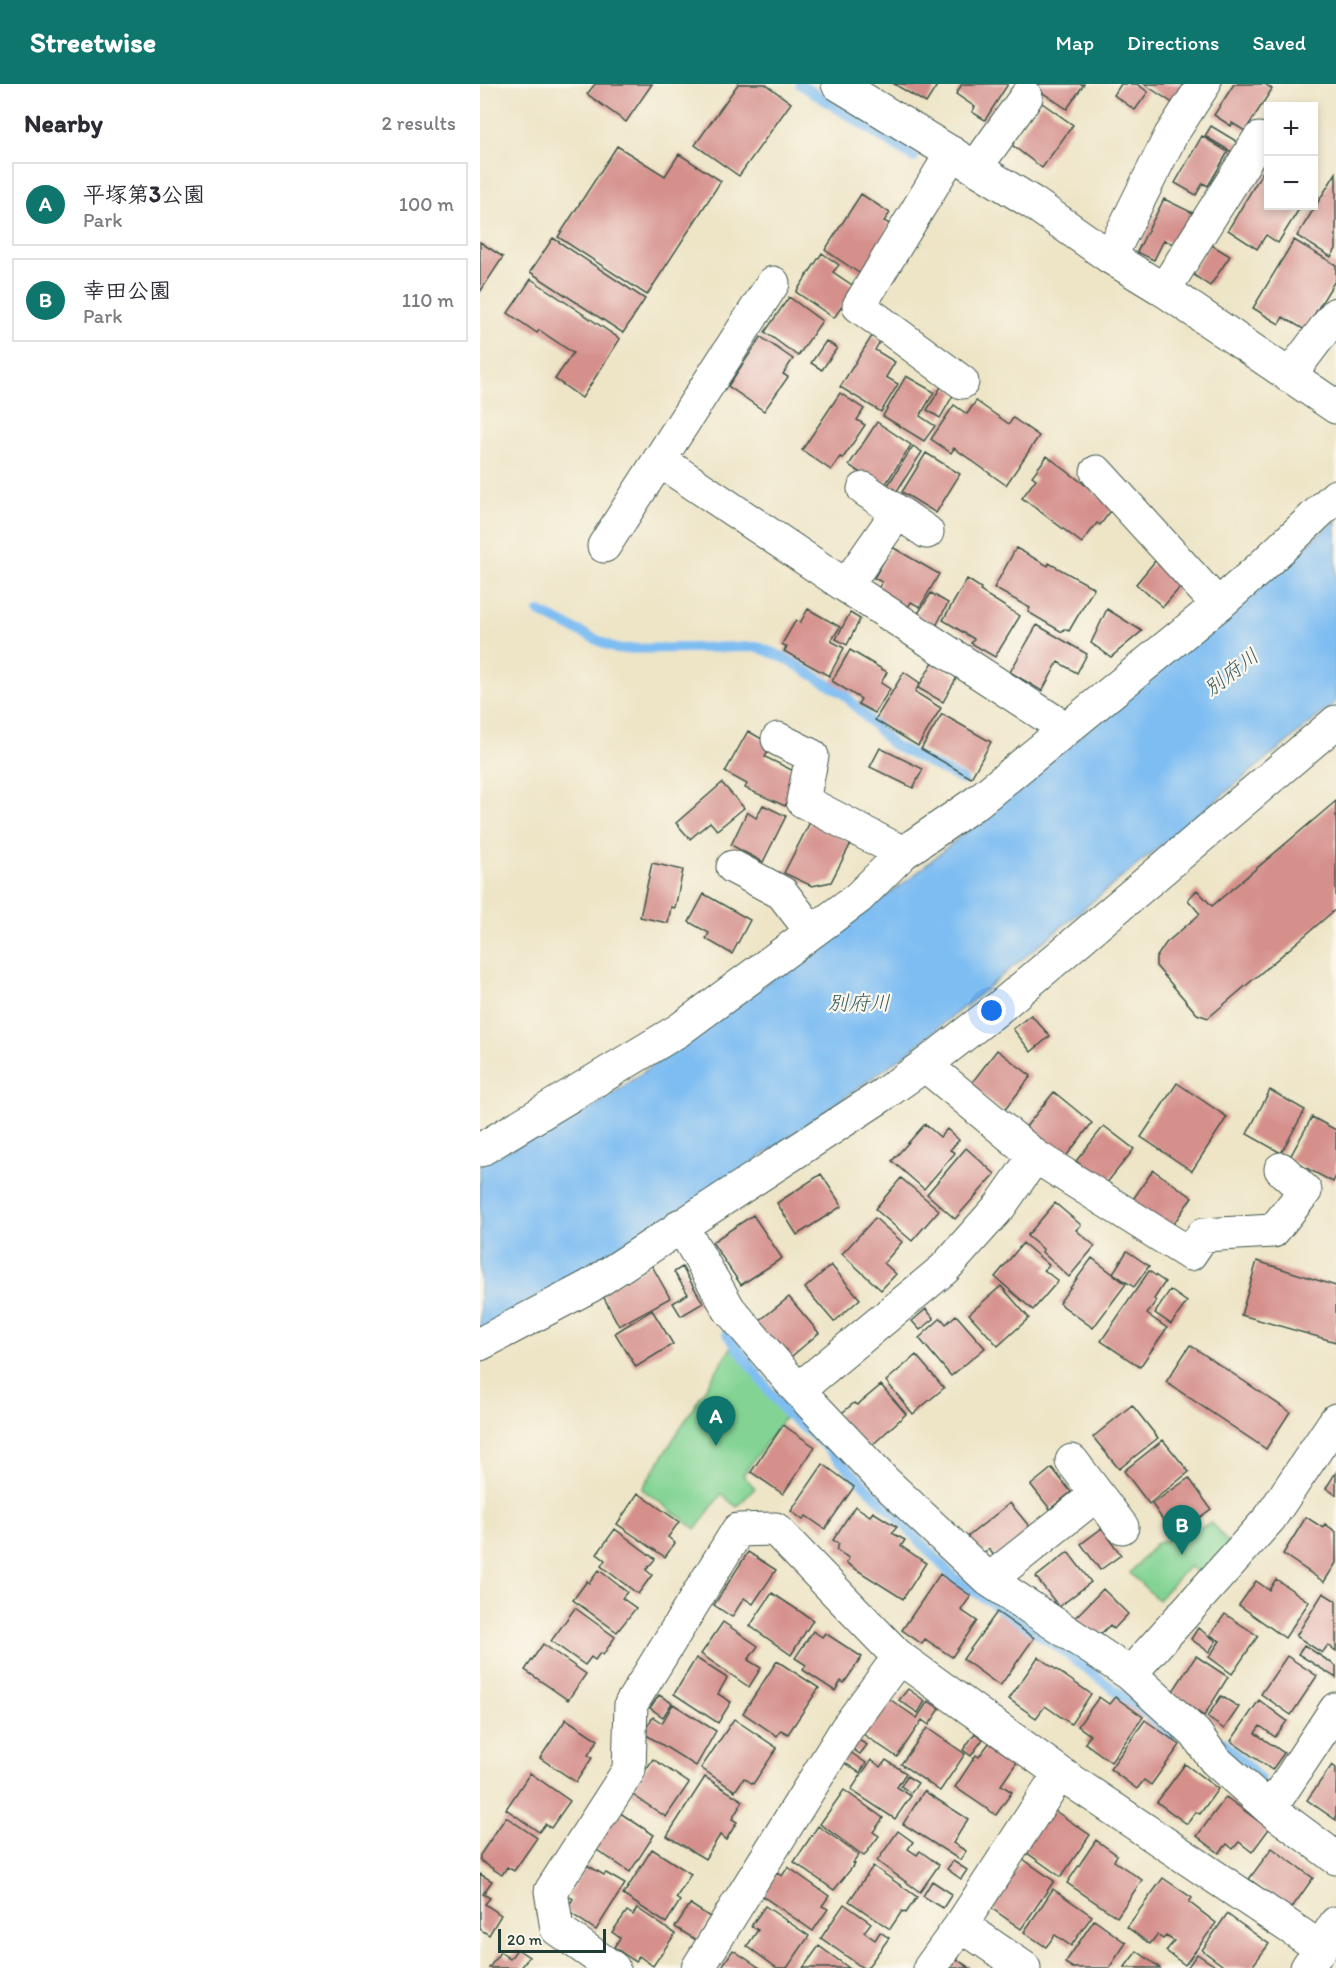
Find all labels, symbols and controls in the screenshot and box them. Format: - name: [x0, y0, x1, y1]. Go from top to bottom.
- text: Streetwise: [30, 25, 156, 59]
- text: Map: [1056, 30, 1094, 55]
- text: Directions: [1127, 30, 1219, 55]
- text: Saved: [1252, 30, 1306, 55]
- map controls: [1264, 102, 1318, 210]
- button: +: [1264, 102, 1318, 156]
- text: Nearby: [24, 107, 103, 139]
- text: 2 results: [382, 111, 456, 135]
- button: −: [1264, 156, 1318, 210]
- text: 平塚第3公園: [83, 181, 205, 208]
- text: A: [39, 192, 52, 216]
- text: 100 m: [399, 192, 454, 216]
- text: Park: [83, 208, 122, 232]
- text: 幸田公園: [83, 277, 171, 304]
- text: B: [39, 288, 52, 312]
- text: 110 m: [402, 288, 454, 312]
- text: Park: [83, 304, 122, 328]
- water label: 別府川: [1198, 643, 1264, 701]
- water label: 別府川: [828, 990, 891, 1015]
- your location: [977, 996, 1006, 1025]
- pin: A: [696, 1396, 736, 1446]
- pin: B: [1162, 1506, 1202, 1555]
- scale bar: [498, 1926, 606, 1954]
- text: 20 m: [507, 1930, 542, 1949]

